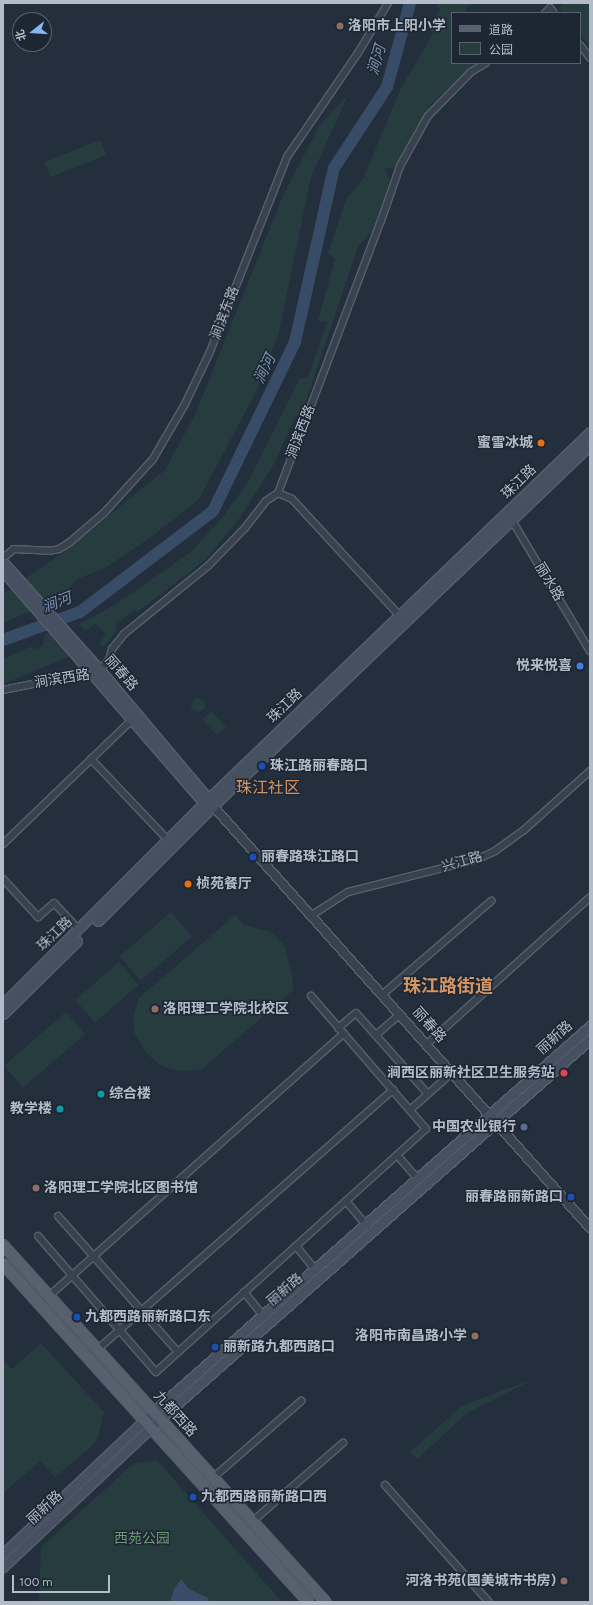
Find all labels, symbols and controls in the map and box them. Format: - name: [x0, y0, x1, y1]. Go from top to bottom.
- north arrow: [12, 12, 52, 52]
- legend: [451, 12, 581, 64]
- place label: 洛阳市上阳小学: [348, 18, 446, 34]
- marker: 洛阳市上阳小学: [335, 21, 345, 31]
- text: 道路: [489, 23, 513, 37]
- text: 北: [13, 28, 29, 43]
- water label: 涧河: [364, 43, 390, 77]
- text: 公园: [489, 43, 513, 57]
- street label: 涧滨东路: [207, 284, 243, 342]
- water label: 涧河: [250, 352, 280, 386]
- street label: 涧滨西路: [283, 403, 319, 461]
- place label: 蜜雪冰城: [477, 435, 533, 451]
- marker: 蜜雪冰城: [536, 438, 546, 448]
- street label: 珠江路: [498, 461, 540, 503]
- street label: 丽水路: [531, 560, 567, 604]
- water label: 涧河: [40, 589, 74, 617]
- street label: 丽春路: [101, 652, 141, 694]
- place label: 悦来悦喜: [516, 658, 572, 674]
- marker: 悦来悦喜: [575, 661, 585, 671]
- street label: 涧滨西路: [33, 666, 91, 692]
- street label: 珠江路: [264, 685, 306, 727]
- place label: 珠江路丽春路口: [270, 758, 368, 774]
- marker: 珠江路丽春路口: [257, 761, 267, 771]
- district label: 珠江社区: [236, 778, 300, 798]
- street label: 兴江路: [439, 848, 485, 876]
- place label: 丽春路珠江路口: [261, 849, 359, 865]
- marker: 丽春路珠江路口: [248, 852, 258, 862]
- place label: 桢苑餐厅: [196, 876, 252, 892]
- marker: 桢苑餐厅: [183, 879, 193, 889]
- street label: 珠江路: [34, 913, 76, 955]
- district label: 珠江路街道: [403, 975, 493, 997]
- place label: 洛阳理工学院北校区: [163, 1001, 289, 1017]
- marker: 洛阳理工学院北校区: [150, 1004, 160, 1014]
- street label: 丽春路: [409, 1004, 449, 1046]
- street label: 丽新路: [534, 1018, 576, 1058]
- place label: 涧西区丽新社区卫生服务站: [387, 1065, 555, 1081]
- marker: 涧西区丽新社区卫生服务站: [558, 1067, 570, 1079]
- place label: 综合楼: [109, 1086, 151, 1102]
- marker: 综合楼: [96, 1089, 106, 1099]
- place label: 教学楼: [10, 1101, 52, 1117]
- marker: 教学楼: [55, 1104, 65, 1114]
- place label: 中国农业银行: [432, 1119, 516, 1135]
- marker: 中国农业银行: [519, 1122, 529, 1132]
- place label: 洛阳理工学院北区图书馆: [44, 1180, 198, 1196]
- marker: 洛阳理工学院北区图书馆: [31, 1183, 41, 1193]
- place label: 丽春路丽新路口: [465, 1189, 563, 1205]
- marker: 丽春路丽新路口: [566, 1192, 576, 1202]
- street label: 丽新路: [264, 1270, 306, 1310]
- place label: 九都西路丽新路口东: [85, 1309, 211, 1325]
- marker: 九都西路丽新路口东: [72, 1312, 82, 1322]
- place label: 洛阳市南昌路小学: [355, 1328, 467, 1344]
- marker: 洛阳市南昌路小学: [470, 1331, 480, 1341]
- place label: 丽新路九都西路口: [223, 1339, 335, 1355]
- marker: 丽新路九都西路口: [210, 1342, 220, 1352]
- street label: 九都西路: [150, 1388, 200, 1440]
- street label: 丽新路: [24, 1488, 66, 1528]
- place label: 九都西路丽新路口西: [201, 1489, 327, 1505]
- marker: 九都西路丽新路口西: [188, 1492, 198, 1502]
- park label: 西苑公园: [114, 1531, 170, 1547]
- scale bar: [14, 1567, 112, 1593]
- place label: 河洛书苑(国美城市书房): [405, 1573, 556, 1589]
- text: 100 m: [19, 1575, 53, 1589]
- marker: 河洛书苑(国美城市书房): [559, 1576, 569, 1586]

